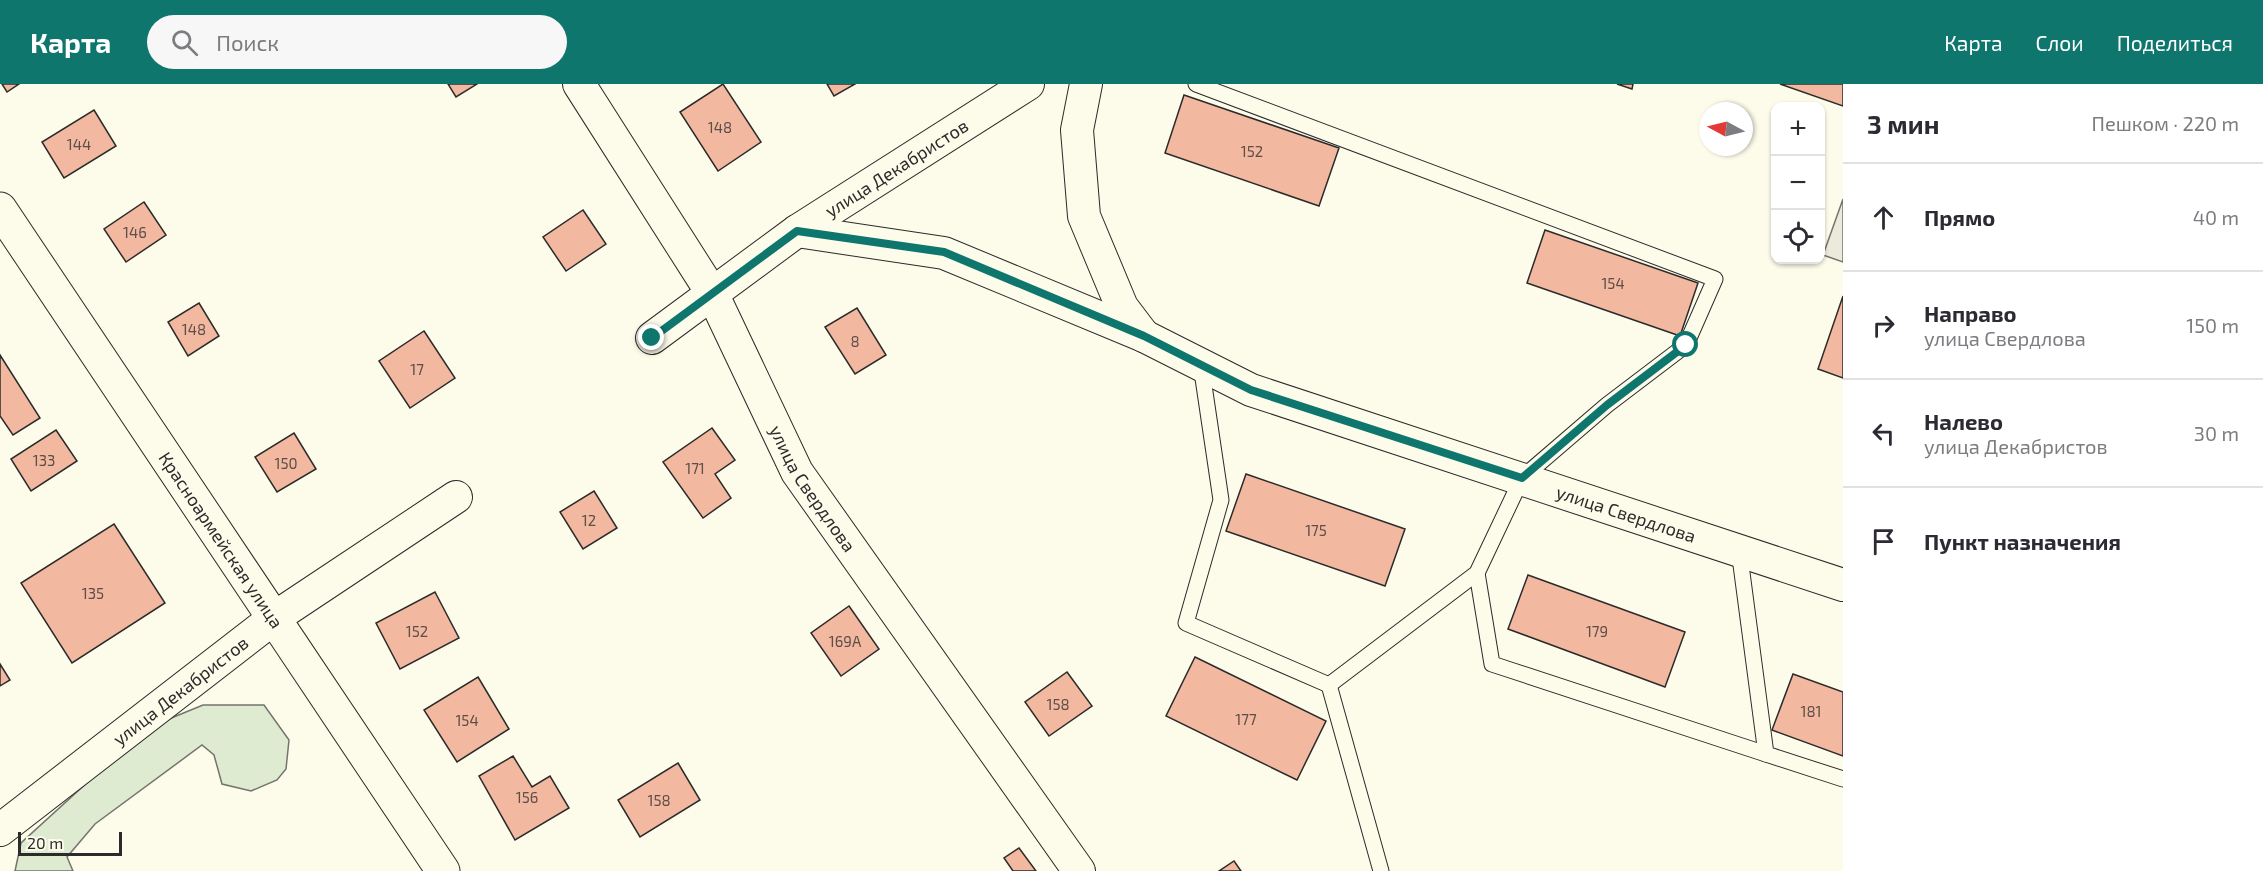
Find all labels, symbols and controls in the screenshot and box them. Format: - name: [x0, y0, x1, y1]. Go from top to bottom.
- search box: [147, 15, 567, 69]
- text: Карта: [30, 25, 111, 59]
- icon: search: [168, 26, 201, 59]
- text: Поиск: [216, 29, 279, 55]
- text: Карта: [1944, 30, 2003, 55]
- text: Слои: [2036, 30, 2084, 55]
- text: Поделиться: [2117, 30, 2233, 55]
- north arrow: [1699, 102, 1753, 156]
- map controls: [1771, 102, 1825, 264]
- button: +: [1771, 102, 1825, 156]
- text: 3 мин: [1867, 108, 1939, 139]
- text: Пешком · 220 m: [2092, 111, 2239, 135]
- street label: улица Декабристов: [821, 114, 972, 221]
- house number: 148: [708, 118, 732, 136]
- house number: 144: [67, 135, 91, 153]
- house number: 152: [1241, 142, 1263, 160]
- button: −: [1771, 156, 1825, 210]
- icon: ahead: [1867, 201, 1900, 234]
- text: Прямо: [1924, 204, 1995, 230]
- text: 40 m: [2193, 205, 2239, 229]
- button: locate: [1771, 210, 1825, 264]
- house number: 146: [123, 223, 147, 241]
- house number: 154: [1601, 274, 1625, 292]
- text: Направо: [1924, 300, 2017, 326]
- icon: right: [1867, 309, 1900, 342]
- text: 150 m: [2186, 313, 2239, 337]
- house number: 148: [182, 320, 206, 338]
- route end: [638, 324, 664, 350]
- text: улица Свердлова: [1924, 326, 2086, 350]
- route start: [1672, 331, 1698, 357]
- house number: 8: [850, 332, 860, 350]
- house number: 17: [410, 360, 424, 378]
- text: Налево: [1924, 408, 2003, 434]
- icon: left: [1867, 417, 1900, 450]
- street label: улица Свердлова: [765, 421, 861, 556]
- text: 30 m: [2194, 421, 2239, 445]
- text: улица Декабристов: [1924, 434, 2108, 458]
- street label: Красноармейская улица: [154, 447, 288, 632]
- house number: 133: [33, 451, 55, 469]
- house number: 150: [274, 454, 298, 472]
- house number: 171: [685, 459, 705, 477]
- street label: улица Свердлова: [1554, 480, 1699, 547]
- house number: 12: [582, 511, 596, 529]
- house number: 175: [1305, 521, 1327, 539]
- icon: arrive: [1867, 525, 1900, 558]
- text: Пункт назначения: [1924, 528, 2121, 554]
- house number: 135: [82, 584, 104, 602]
- house number: 152: [406, 622, 428, 640]
- house number: 179: [1586, 622, 1608, 640]
- street label: улица Декабристов: [108, 631, 252, 750]
- house number: 169А: [829, 632, 862, 650]
- house number: 158: [1046, 695, 1070, 713]
- house number: 181: [1800, 702, 1822, 720]
- house number: 177: [1235, 710, 1257, 728]
- house number: 154: [455, 711, 479, 729]
- house number: 156: [516, 788, 538, 806]
- house number: 158: [647, 791, 671, 809]
- scale bar: [18, 829, 122, 856]
- text: 20 m: [27, 833, 63, 852]

